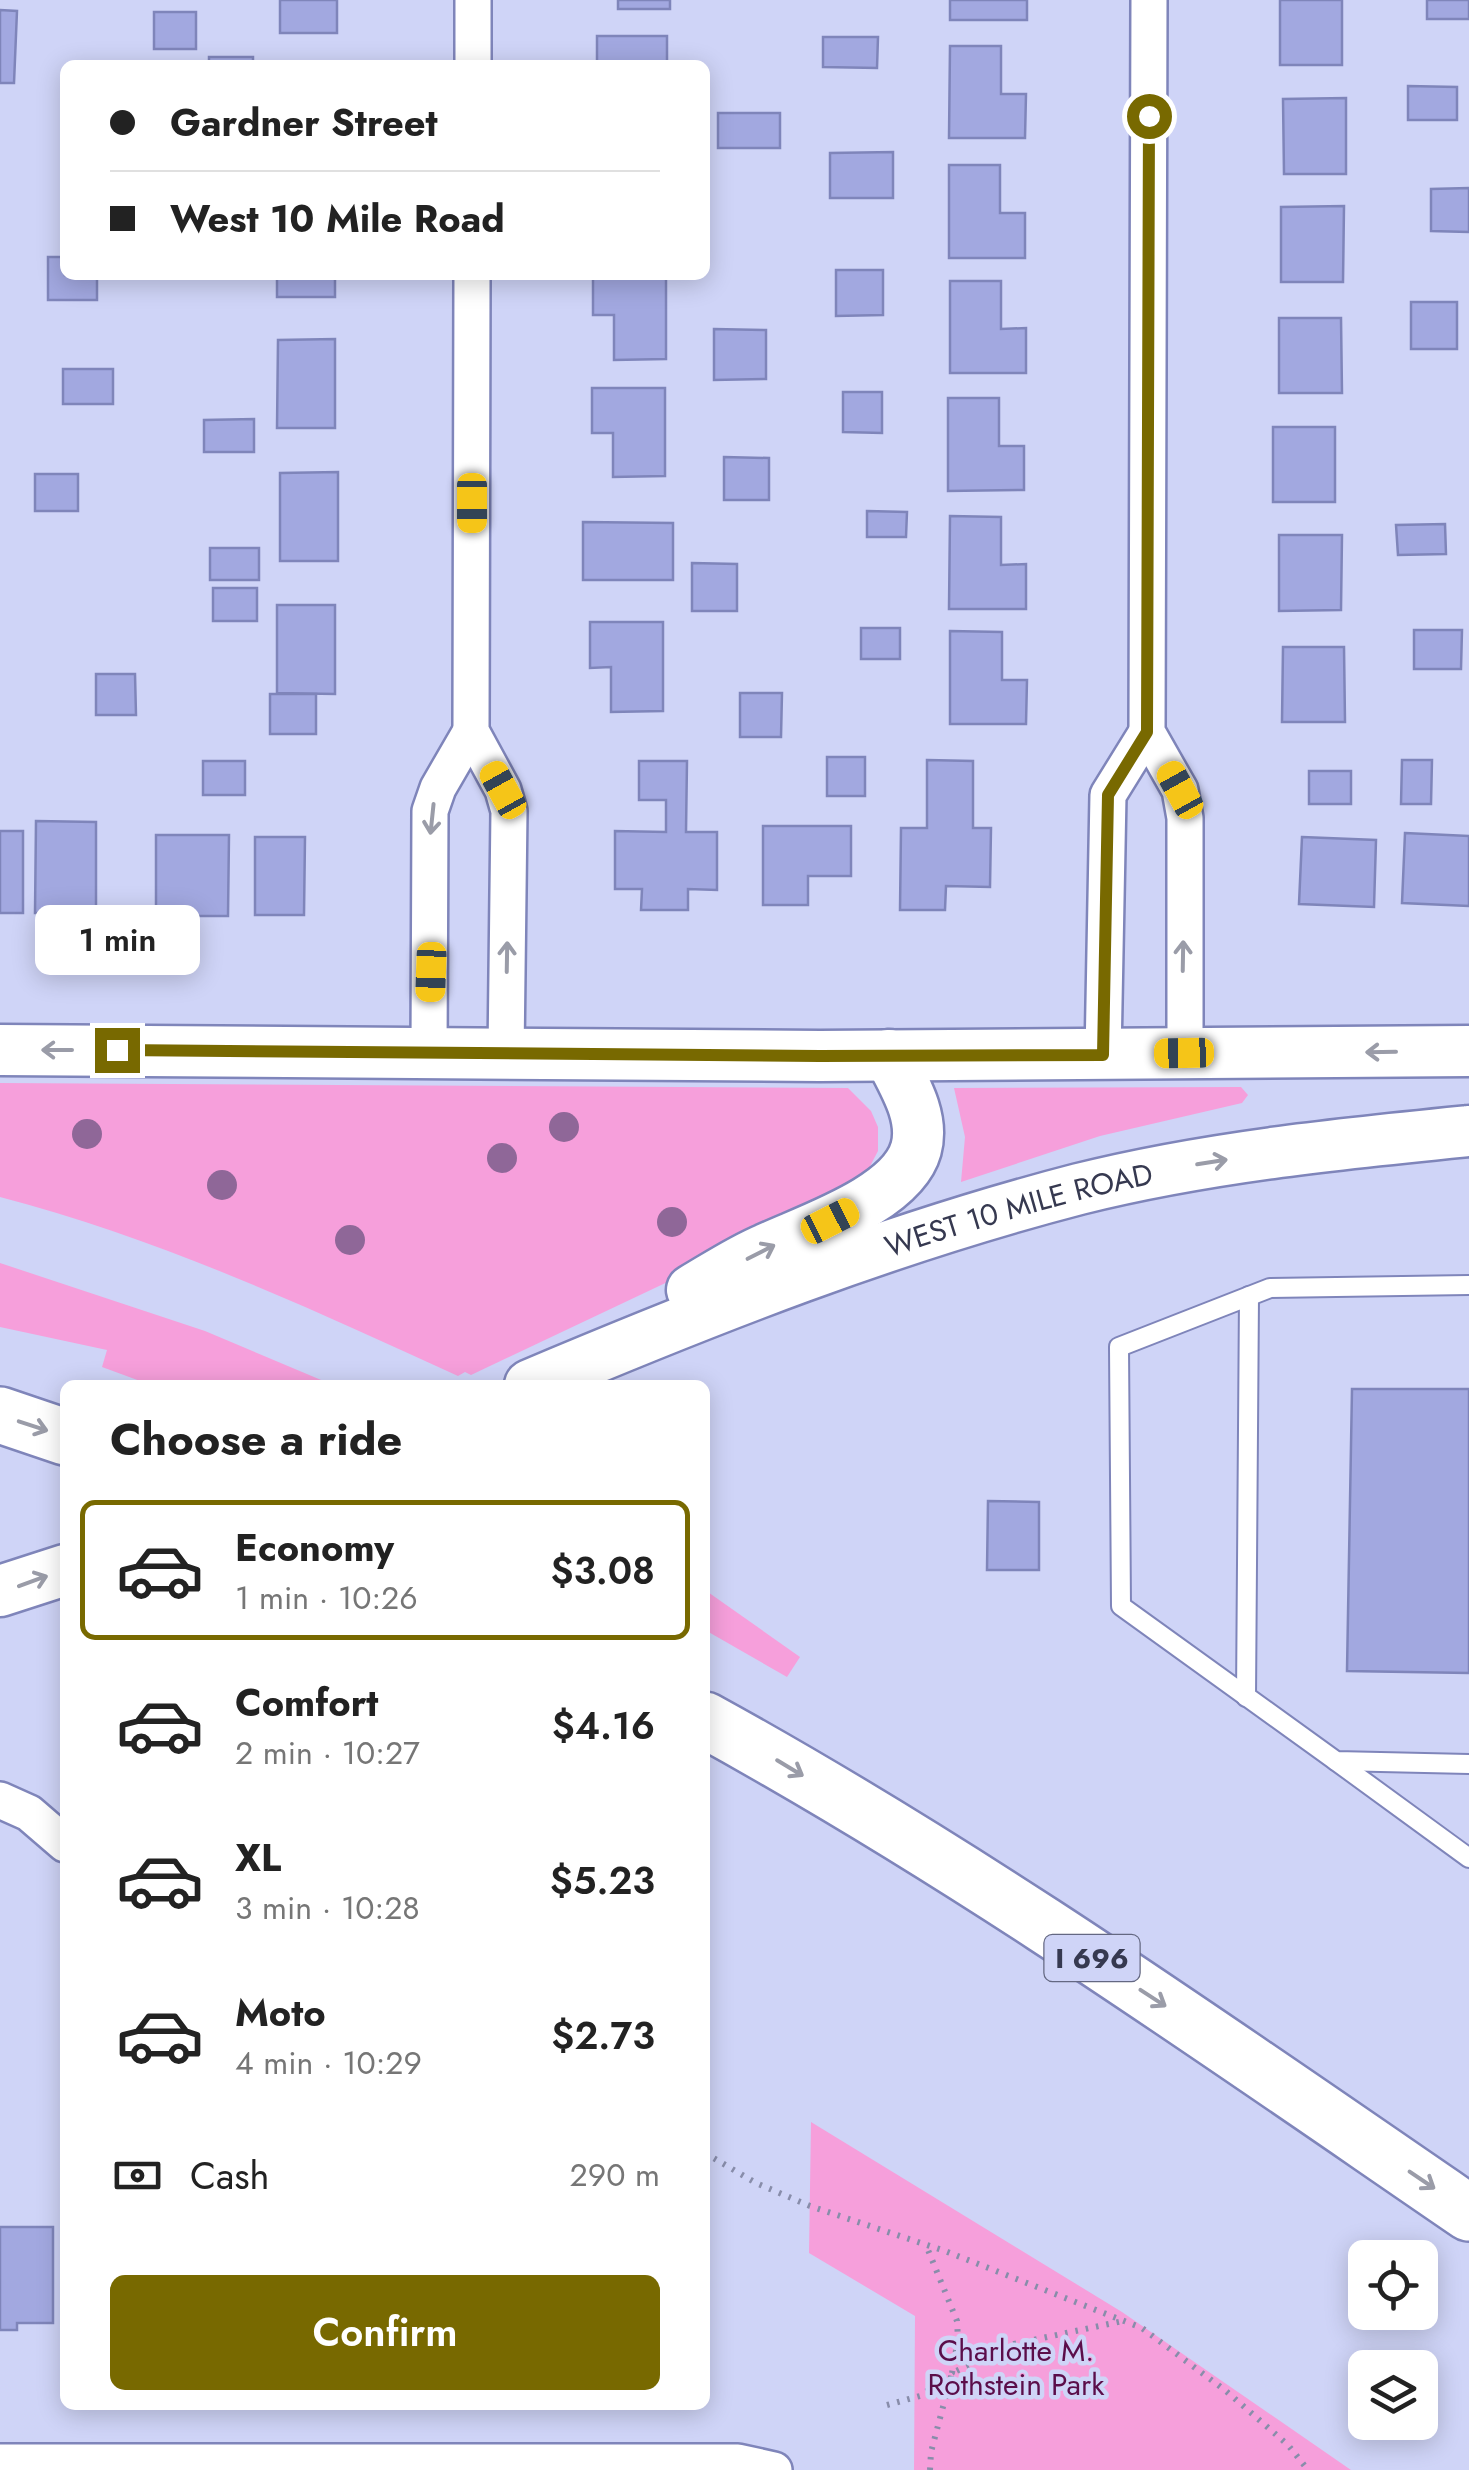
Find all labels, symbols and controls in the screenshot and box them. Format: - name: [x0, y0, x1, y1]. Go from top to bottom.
- route start: [1127, 94, 1172, 139]
- text: Gardner Street: [170, 95, 438, 150]
- text: West 10 Mile Road: [170, 191, 505, 246]
- car: [457, 473, 487, 533]
- car: [475, 756, 531, 824]
- car: [1152, 756, 1208, 824]
- one-way arrow: [422, 802, 441, 834]
- callout: 1 min: [34, 905, 200, 975]
- text: 1 min: [79, 917, 156, 963]
- one-way arrow: [1174, 940, 1192, 972]
- car: [415, 941, 447, 1003]
- one-way arrow: [498, 941, 516, 974]
- route end: [95, 1028, 140, 1073]
- car: [1154, 1037, 1214, 1069]
- one-way arrow: [42, 1040, 74, 1060]
- one-way arrow: [1365, 1042, 1397, 1061]
- street label: WEST 10 MILE ROAD: [879, 1152, 1156, 1267]
- one-way arrow: [1195, 1153, 1228, 1171]
- car: [796, 1194, 864, 1248]
- one-way arrow: [746, 1241, 776, 1260]
- text: Choose a ride: [110, 1407, 402, 1472]
- one-way arrow: [16, 1418, 48, 1436]
- text: Economy: [235, 1520, 394, 1575]
- icon: car: [115, 1525, 205, 1615]
- text: $3.08: [550, 1543, 655, 1598]
- one-way arrow: [16, 1571, 48, 1589]
- text: 1 min · 10:26: [235, 1575, 418, 1621]
- text: Comfort: [235, 1675, 378, 1730]
- icon: car: [115, 1680, 205, 1770]
- text: $4.16: [552, 1698, 655, 1753]
- text: 2 min · 10:27: [235, 1730, 420, 1776]
- one-way arrow: [775, 1758, 804, 1778]
- text: XL: [235, 1830, 281, 1885]
- icon: car: [115, 1835, 205, 1925]
- text: $5.23: [550, 1853, 655, 1908]
- text: 3 min · 10:28: [235, 1885, 420, 1931]
- road number: I 696: [1044, 1935, 1140, 1981]
- text: Moto: [235, 1985, 326, 2040]
- one-way arrow: [1138, 1988, 1166, 2009]
- icon: car: [115, 1990, 205, 2080]
- text: $2.73: [551, 2008, 655, 2063]
- text: 4 min · 10:29: [235, 2040, 422, 2086]
- icon: cash: [110, 2148, 165, 2203]
- text: Cash: [190, 2148, 270, 2203]
- text: 290 m: [570, 2152, 660, 2198]
- one-way arrow: [1407, 2170, 1435, 2191]
- map controls: [1348, 2240, 1438, 2440]
- button: locate: [1348, 2240, 1438, 2330]
- button: Confirm: [110, 2275, 660, 2390]
- park label: Charlotte M. Rothstein Park: [928, 2329, 1105, 2406]
- button: layers: [1348, 2350, 1438, 2440]

